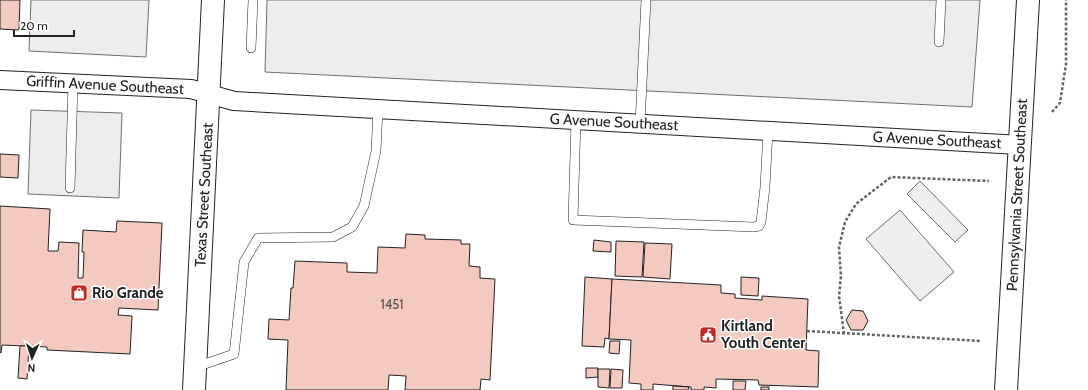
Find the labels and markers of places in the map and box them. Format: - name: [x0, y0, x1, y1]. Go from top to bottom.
- shop icon: Rio Grande: [69, 283, 89, 303]
- place label: Rio Grande: [92, 284, 164, 302]
- place label: Kirtland Youth Center: [720, 317, 805, 352]
- public building icon: Kirtland Youth Center: [698, 325, 718, 345]

